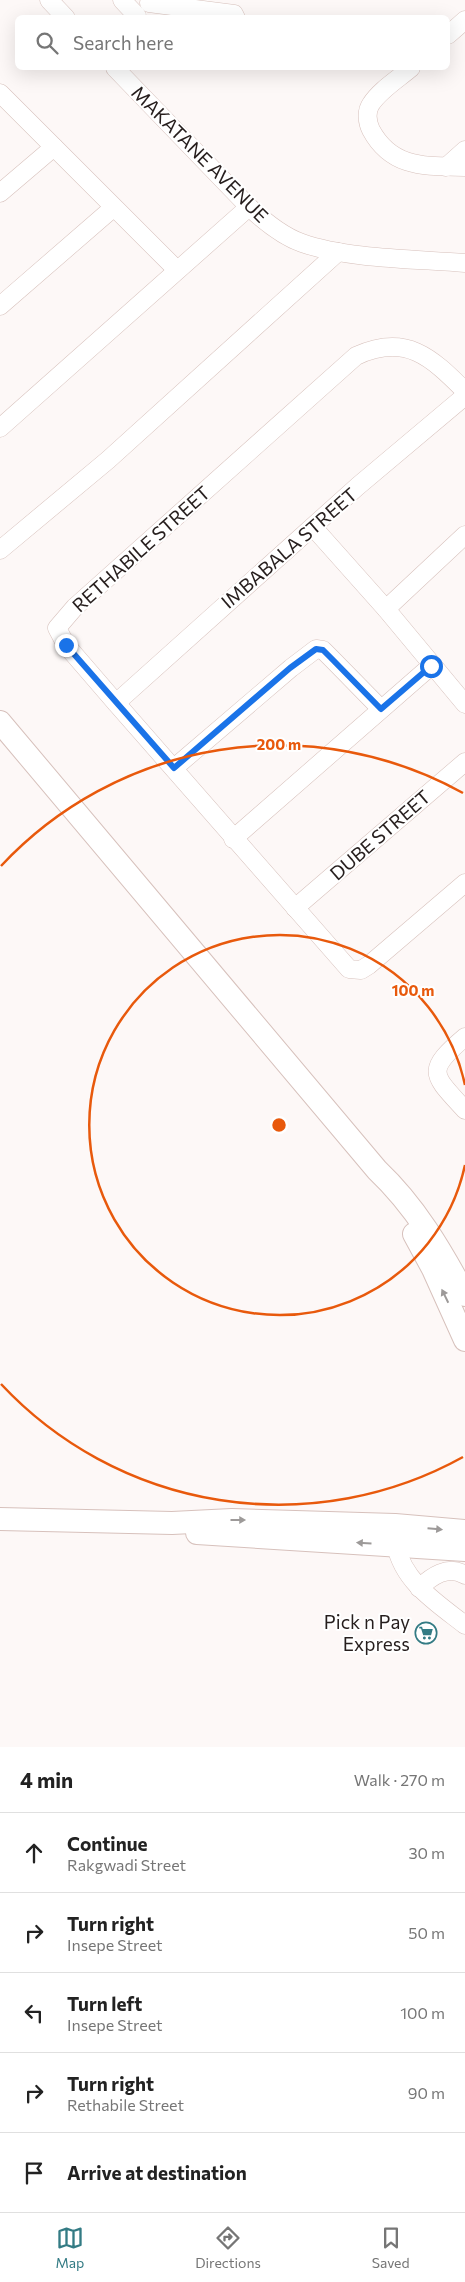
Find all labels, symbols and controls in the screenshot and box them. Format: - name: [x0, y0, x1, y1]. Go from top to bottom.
- search box: [15, 15, 450, 70]
- icon: search: [33, 29, 61, 57]
- text: Search here: [73, 31, 173, 54]
- street label: MAKATANE AVENUE: [127, 80, 274, 227]
- street label: RETHABILE STREET: [67, 481, 214, 617]
- street label: IMBABALA STREET: [216, 482, 361, 613]
- route end: [55, 634, 78, 657]
- route start: [420, 655, 443, 678]
- text: 200 m: [257, 735, 301, 753]
- street label: DUBE STREET: [325, 785, 435, 885]
- text: 100 m: [392, 981, 434, 999]
- centre of rings: [270, 1116, 288, 1134]
- one-way arrow: [441, 1288, 450, 1303]
- one-way arrow: [230, 1516, 246, 1524]
- one-way arrow: [427, 1525, 443, 1533]
- one-way arrow: [356, 1539, 372, 1547]
- place label: Pick n Pay Express: [324, 1610, 410, 1655]
- supermarket icon: Pick n Pay Express: [414, 1621, 438, 1645]
- text: 4 min: [20, 1767, 73, 1792]
- text: Walk · 270 m: [354, 1770, 445, 1789]
- text: Continue: [67, 1832, 147, 1855]
- icon: ahead: [20, 1839, 48, 1867]
- text: 30 m: [408, 1843, 445, 1862]
- text: Rakgwadi Street: [67, 1855, 186, 1874]
- text: Turn right: [67, 1912, 154, 1935]
- icon: right: [20, 1919, 48, 1947]
- text: 50 m: [408, 1923, 445, 1942]
- text: Insepe Street: [67, 1935, 163, 1954]
- text: Turn left: [67, 1992, 142, 2015]
- icon: left: [20, 1999, 48, 2027]
- text: 100 m: [400, 2003, 445, 2022]
- text: Insepe Street: [67, 2015, 163, 2034]
- text: Turn right: [67, 2072, 154, 2095]
- icon: right: [20, 2079, 48, 2107]
- text: 90 m: [408, 2083, 445, 2102]
- text: Rethabile Street: [67, 2095, 184, 2114]
- icon: arrive: [20, 2159, 48, 2187]
- text: Arrive at destination: [67, 2161, 247, 2184]
- tab: Map: [55, 2224, 84, 2271]
- tab: Directions: [195, 2224, 261, 2271]
- tab: Saved: [372, 2224, 410, 2271]

